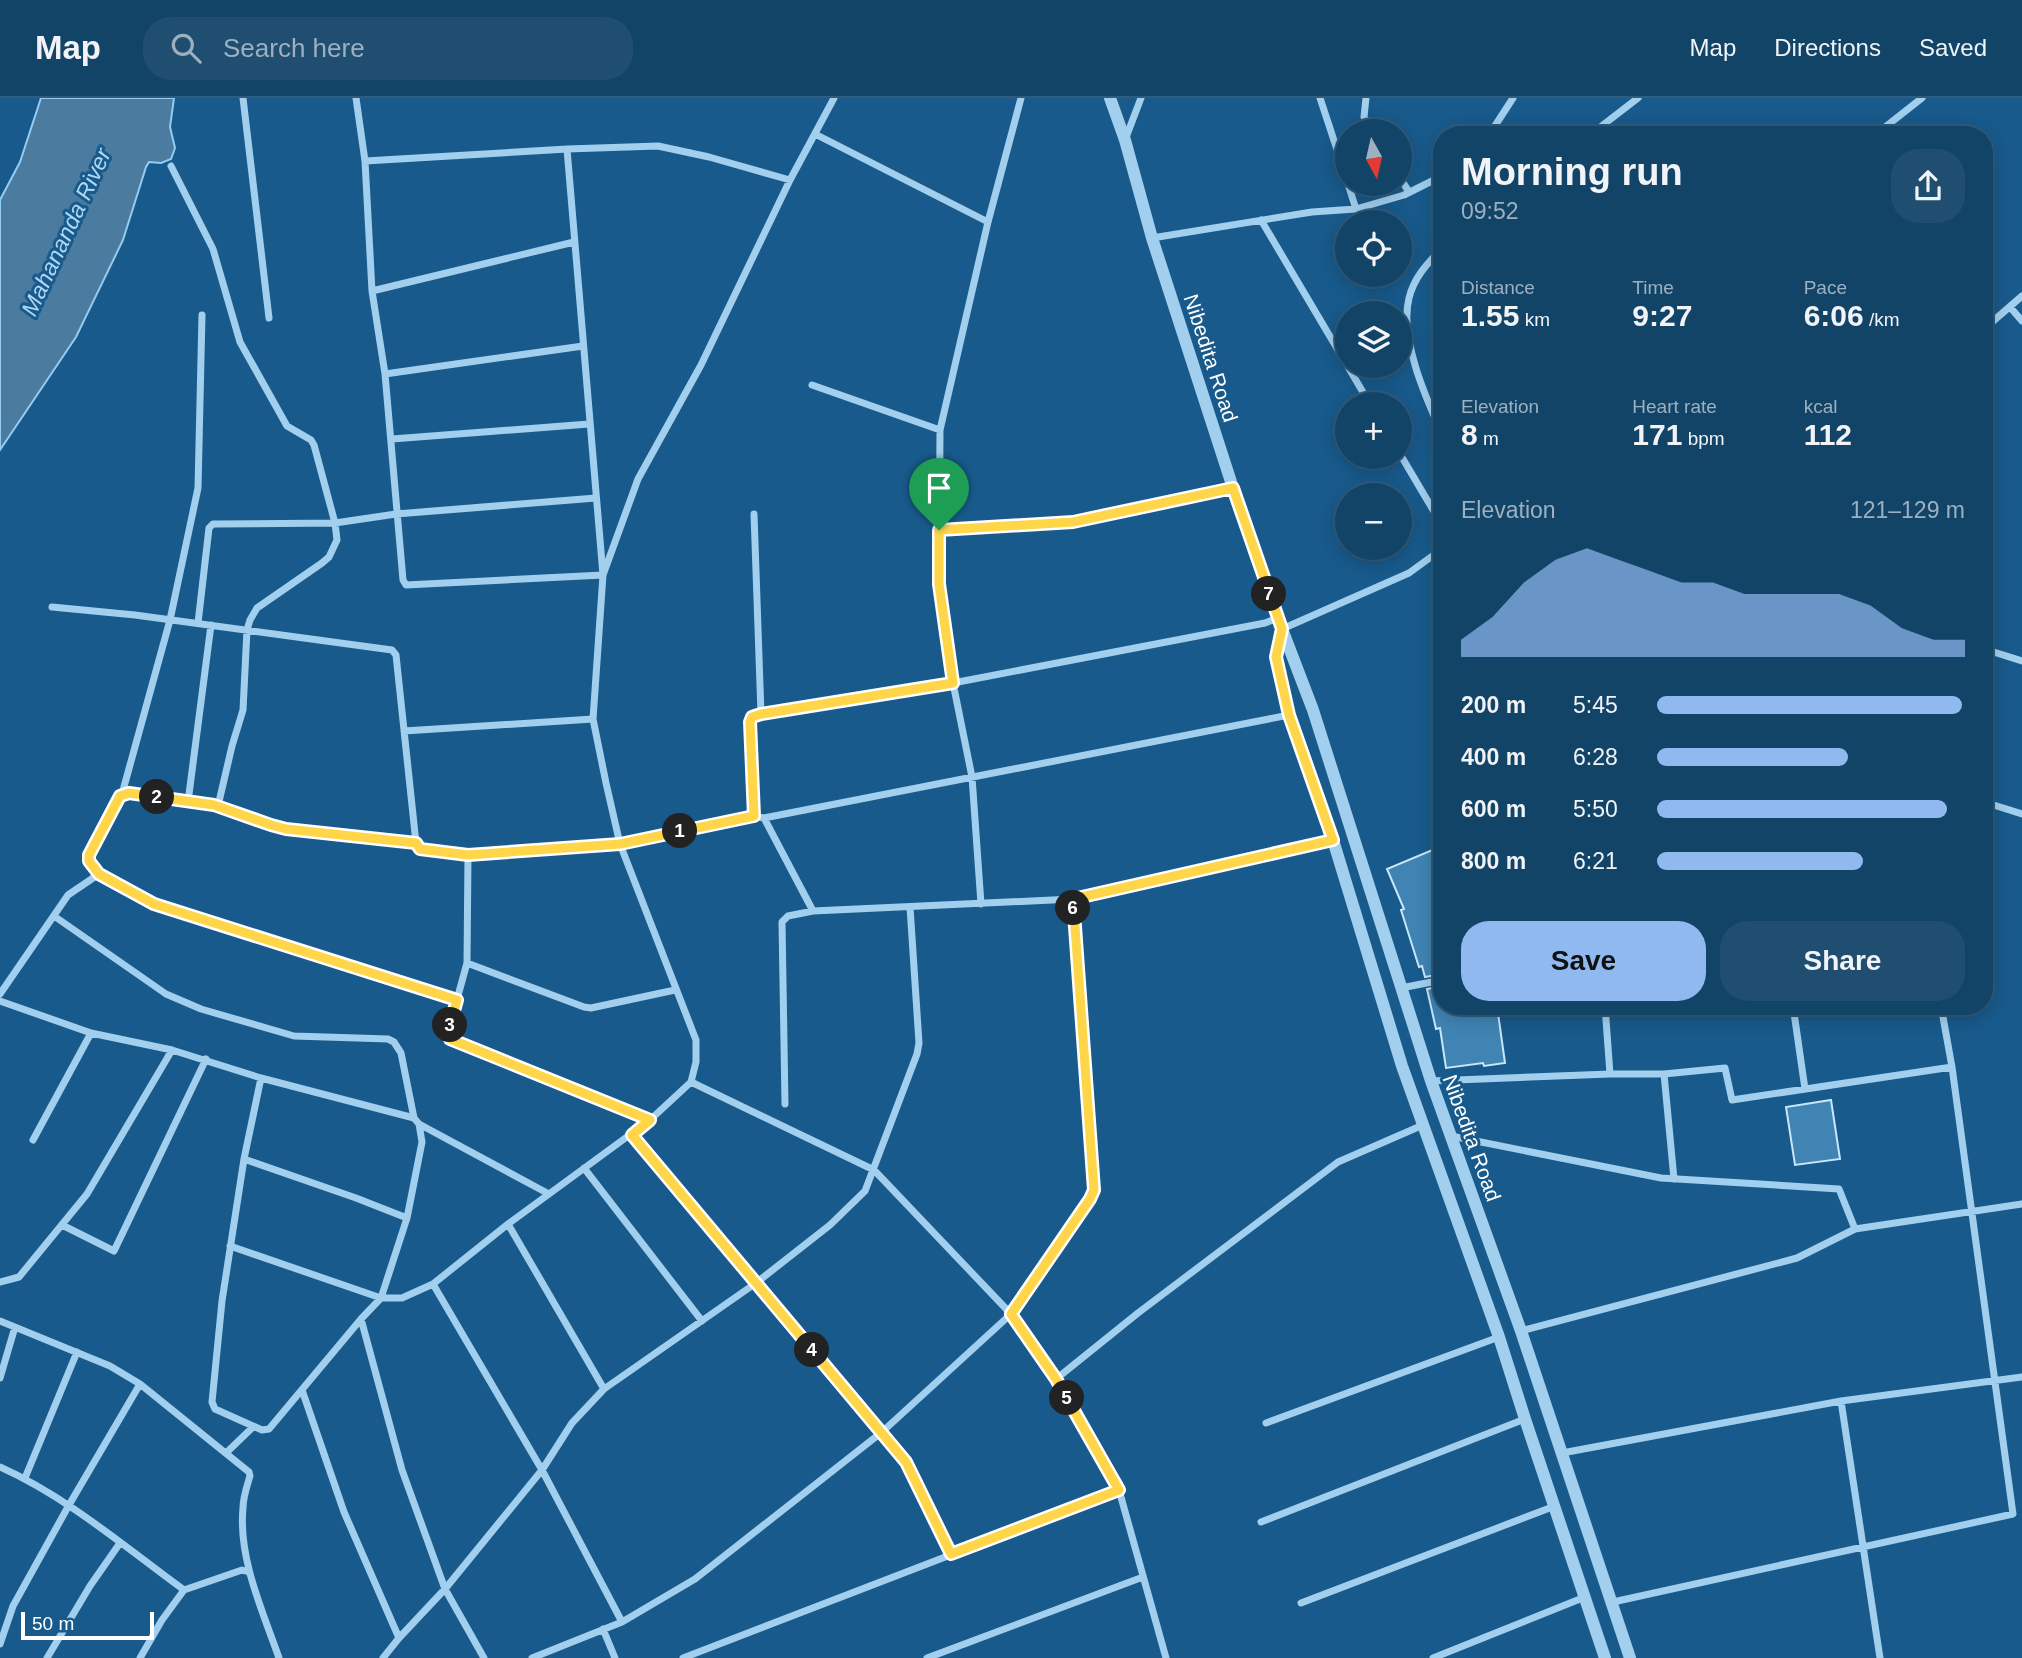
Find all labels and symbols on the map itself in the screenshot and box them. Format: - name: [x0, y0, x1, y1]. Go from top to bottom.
- north arrow: [1335, 119, 1412, 196]
- water label: Mahananda River: [16, 143, 117, 320]
- street label: Nibedita Road: [1179, 291, 1243, 425]
- pin: [909, 458, 969, 530]
- pin: 7: [1252, 576, 1286, 612]
- pin: 2: [140, 780, 174, 814]
- pin: 1: [662, 814, 698, 848]
- pin: 6: [1056, 890, 1090, 926]
- pin: 3: [433, 1007, 468, 1042]
- street label: Nibedita Road: [1438, 1072, 1506, 1204]
- pin: 4: [794, 1332, 830, 1368]
- pin: 5: [1050, 1380, 1084, 1416]
- scale bar: [21, 1609, 154, 1641]

